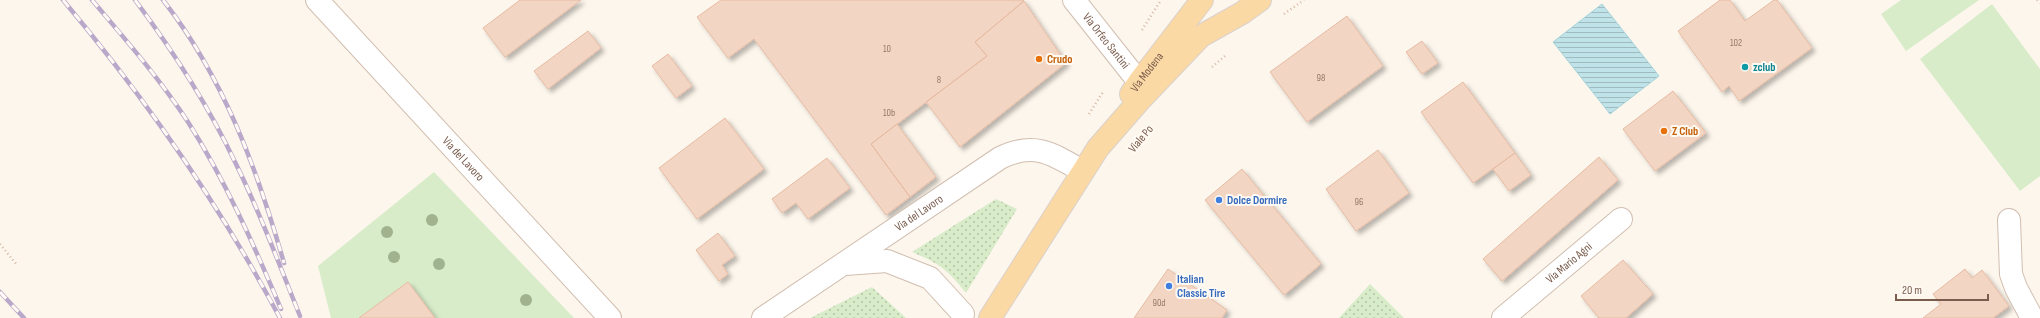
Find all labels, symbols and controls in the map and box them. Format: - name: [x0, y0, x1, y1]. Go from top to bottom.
- street label: Via Orfeo Santini: [1080, 10, 1133, 72]
- house number: 102: [1730, 37, 1742, 49]
- house number: 10: [883, 43, 891, 55]
- street label: Via Modena: [1127, 49, 1167, 95]
- place label: Crudo: [1047, 52, 1073, 67]
- marker: Crudo: [1034, 54, 1044, 64]
- place label: zclub: [1753, 60, 1775, 75]
- marker: zclub: [1740, 62, 1750, 72]
- house number: 98: [1317, 72, 1325, 84]
- house number: 8: [937, 74, 941, 86]
- house number: 10b: [883, 107, 895, 119]
- street label: Viale Po: [1125, 122, 1157, 156]
- place label: Z Club: [1672, 124, 1698, 139]
- marker: Z Club: [1659, 126, 1669, 136]
- street label: Via del Lavoro: [439, 134, 488, 184]
- street label: Via del Lavoro: [892, 191, 946, 234]
- place label: Dolce Dormire: [1227, 193, 1287, 208]
- marker: Dolce Dormire: [1214, 195, 1224, 205]
- house number: 96: [1355, 196, 1363, 208]
- street label: Via Mario Agni: [1543, 239, 1595, 286]
- place label: Italian Classic Tire: [1177, 272, 1225, 301]
- scale bar: [1896, 276, 1988, 302]
- marker: Italian Classic Tire: [1164, 281, 1174, 291]
- text: 20 m: [1902, 283, 1922, 298]
- house number: 90d: [1152, 297, 1166, 309]

